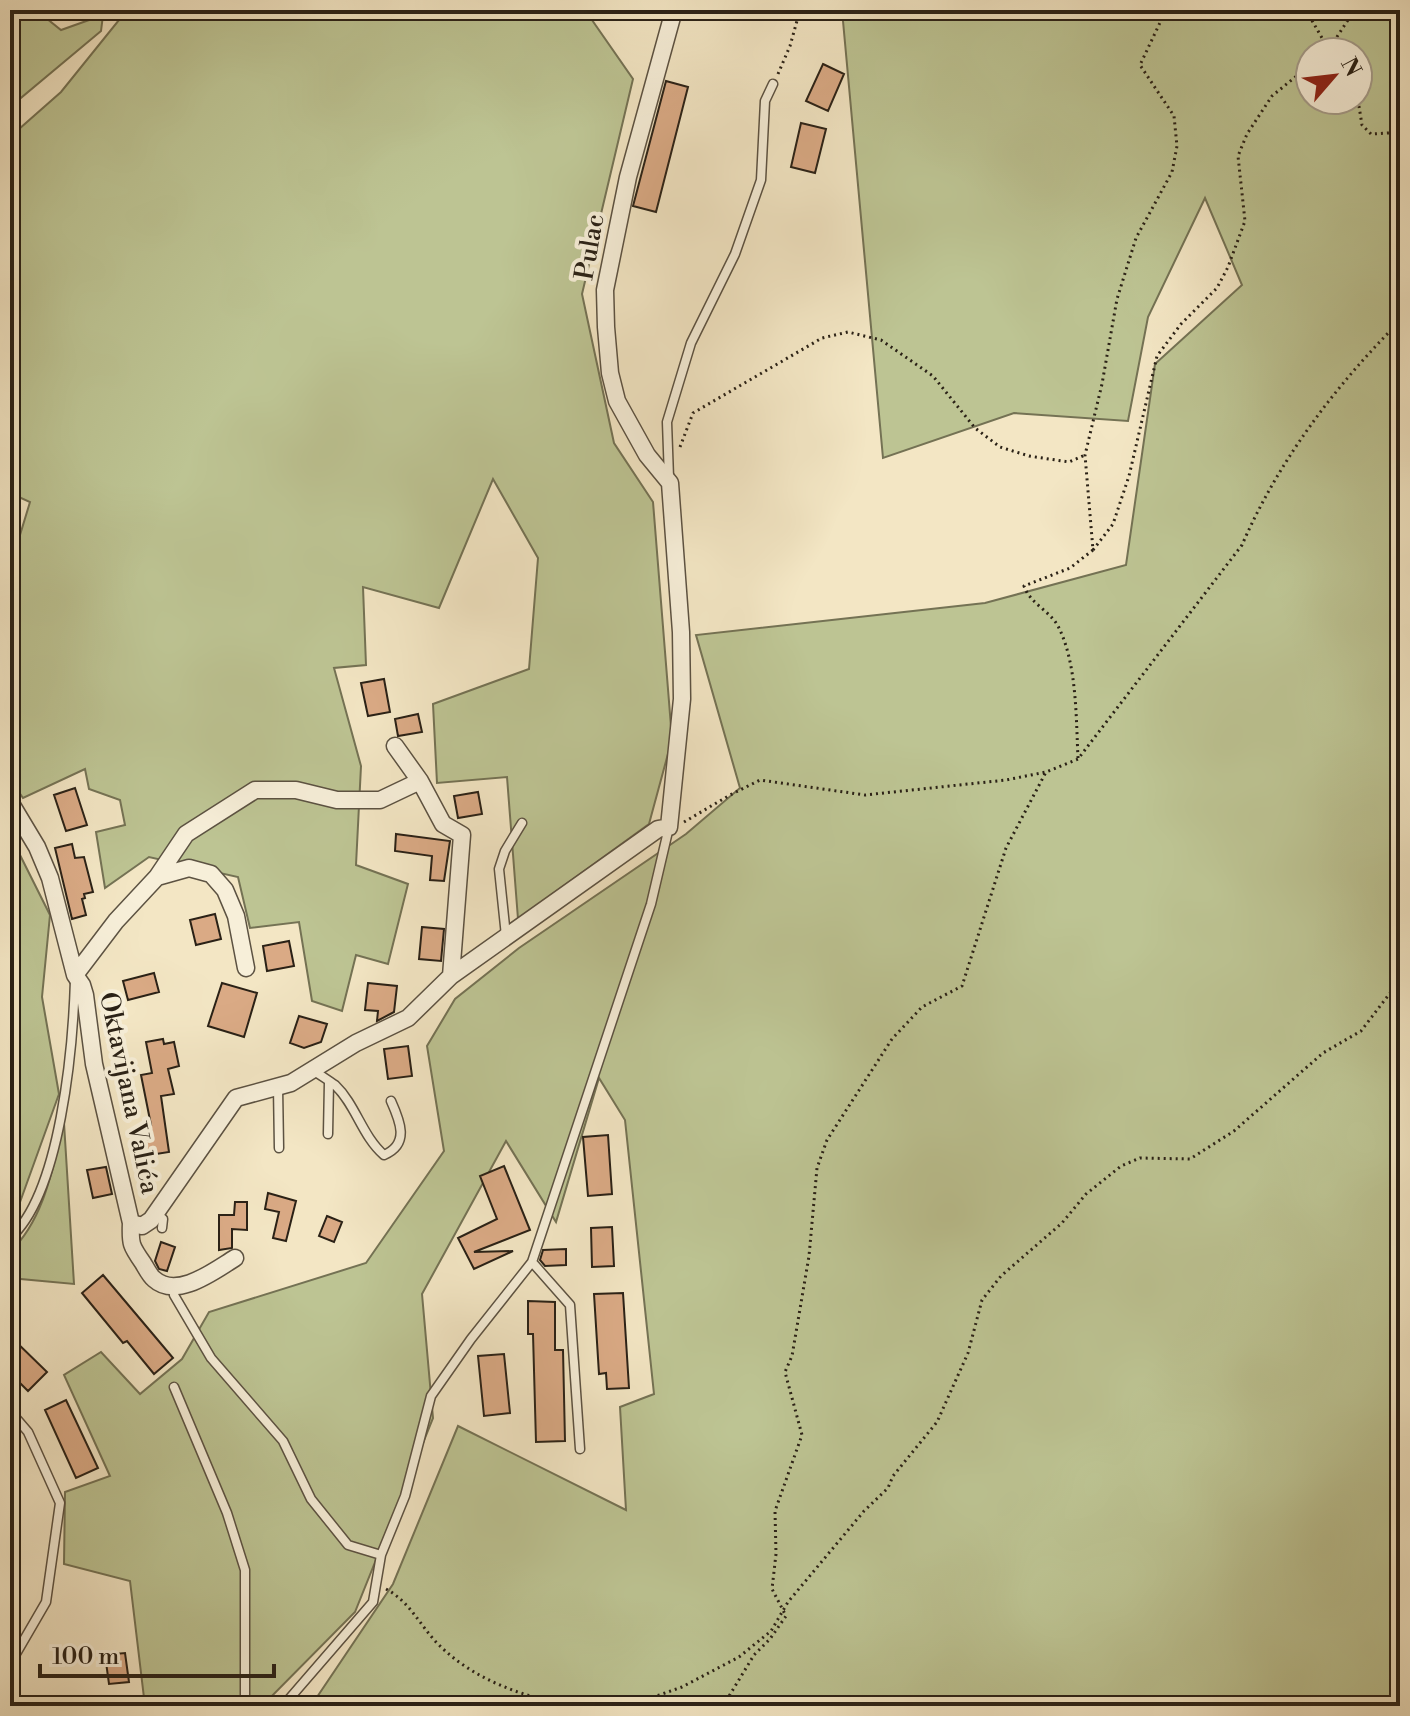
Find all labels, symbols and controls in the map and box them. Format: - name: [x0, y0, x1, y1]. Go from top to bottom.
- north arrow: [1294, 36, 1374, 116]
- text: N: [1334, 53, 1367, 82]
- street label: Pulac: [568, 211, 612, 283]
- street label: Oktavijana Valića: [92, 989, 166, 1198]
- scale bar: [40, 1628, 274, 1678]
- text: 100 m: [52, 1642, 119, 1672]

